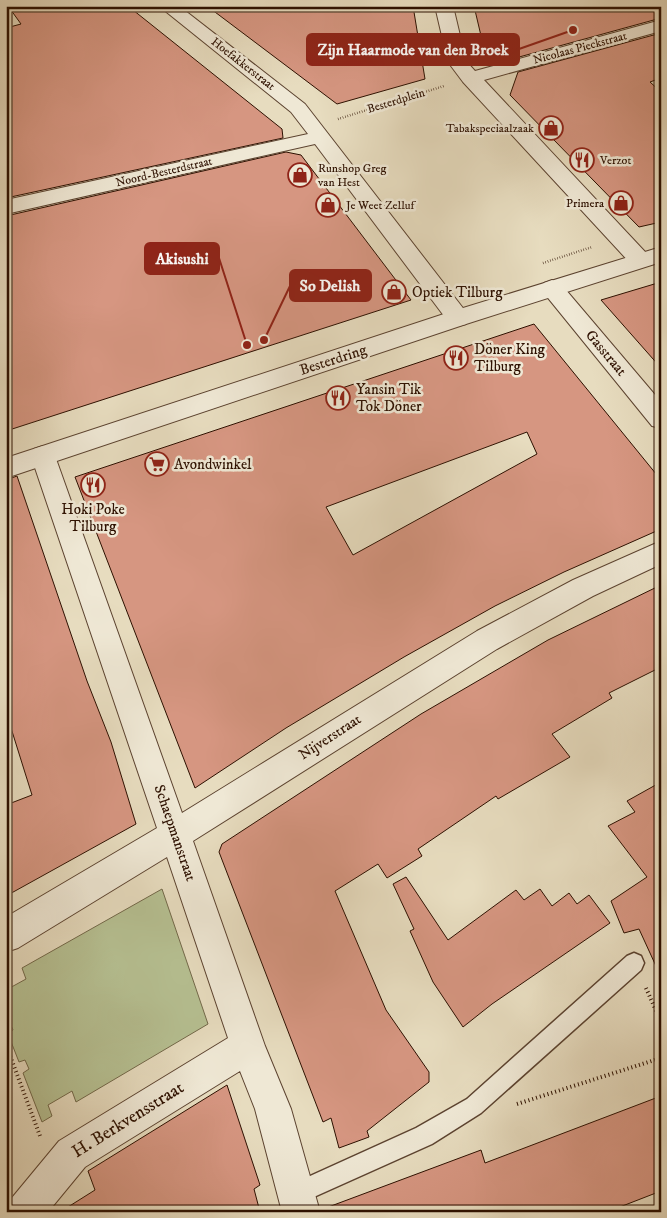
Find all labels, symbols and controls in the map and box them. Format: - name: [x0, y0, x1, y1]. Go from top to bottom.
- street label: Nicolaas Pieckstraat: [531, 28, 629, 68]
- street label: Hoefakkerstraat: [208, 34, 278, 94]
- callout: Zijn Haarmode van den Broek: [307, 34, 519, 65]
- text: Zijn Haarmode van den Broek: [317, 40, 510, 60]
- street label: Besterdplein: [365, 85, 427, 117]
- shop icon: Tabakspeciaalzaak: [538, 115, 564, 141]
- place label: Tabakspeciaalzaak: [446, 121, 534, 136]
- restaurant icon: Verzot: [569, 147, 595, 173]
- place label: Verzot: [599, 153, 631, 168]
- street label: Noord-Besterdstraat: [114, 154, 214, 190]
- place label: Runshop Greg van Hest: [317, 161, 387, 190]
- shop icon: Runshop Greg van Hest: [287, 162, 313, 188]
- shop icon: Primera: [608, 190, 634, 216]
- shop icon: Je Weet Zelluf: [315, 192, 341, 218]
- place label: Primera: [566, 196, 605, 211]
- place label: Je Weet Zelluf: [345, 198, 417, 213]
- callout: Akisushi: [145, 243, 219, 274]
- text: Akisushi: [154, 249, 209, 269]
- callout: So Delish: [290, 270, 371, 301]
- text: So Delish: [300, 276, 361, 296]
- shop icon: Optiek Tilburg: [381, 279, 407, 305]
- place label: Optiek Tilburg: [412, 283, 503, 302]
- street label: Gasstraat: [581, 326, 631, 380]
- street label: Besterdring: [297, 340, 370, 380]
- place label: Döner King Tilburg: [474, 340, 546, 376]
- restaurant icon: Döner King Tilburg: [443, 345, 469, 371]
- place label: Yansin Tik Tok Döner: [356, 380, 422, 416]
- restaurant icon: Yansin Tik Tok Döner: [325, 385, 351, 411]
- supermarket icon: Avondwinkel: [144, 451, 170, 477]
- place label: Avondwinkel: [174, 455, 252, 474]
- restaurant icon: Hoki Poke Tilburg: [80, 472, 106, 498]
- place label: Hoki Poke Tilburg: [61, 500, 125, 536]
- street label: Nijverstraat: [295, 710, 365, 764]
- street label: Schaepmanstraat: [150, 782, 200, 884]
- street label: H. Berkvensstraat: [68, 1077, 188, 1163]

